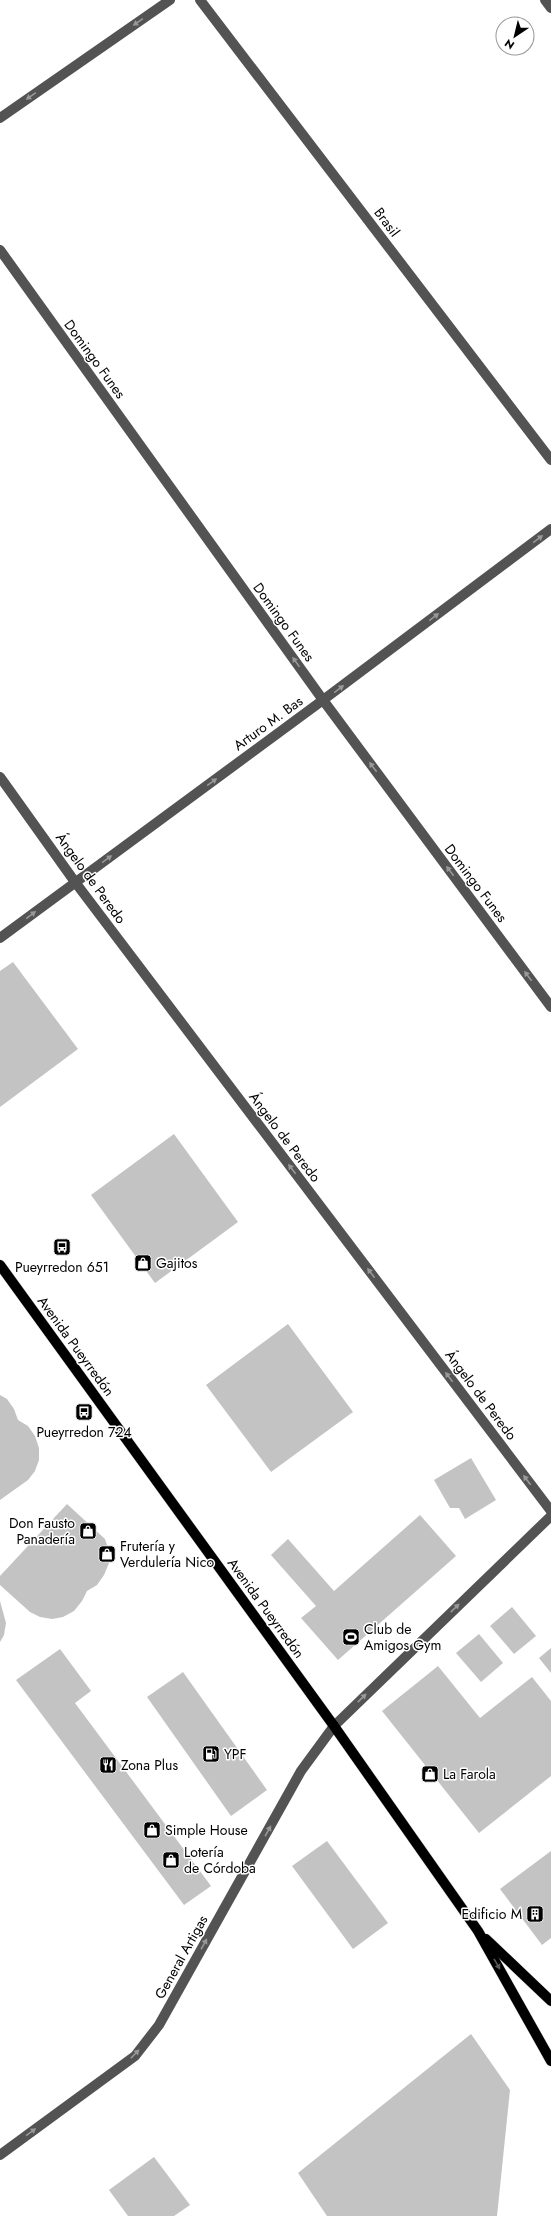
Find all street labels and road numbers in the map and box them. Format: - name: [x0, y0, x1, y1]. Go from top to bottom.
- street label: Brasil: [369, 203, 405, 241]
- street label: Domingo Funes: [60, 315, 131, 403]
- street label: Domingo Funes: [249, 578, 320, 666]
- street label: Arturo M. Bas: [229, 691, 307, 755]
- street label: Ángelo de Peredo: [51, 828, 131, 928]
- street label: Domingo Funes: [440, 840, 512, 927]
- street label: Ángelo de Peredo: [244, 1088, 326, 1186]
- street label: Avenida Pueyrredón: [33, 1292, 119, 1400]
- street label: Ángelo de Peredo: [440, 1346, 522, 1444]
- street label: Avenida Pueyrredón: [223, 1554, 309, 1662]
- street label: General Artigas: [150, 1911, 212, 2003]

